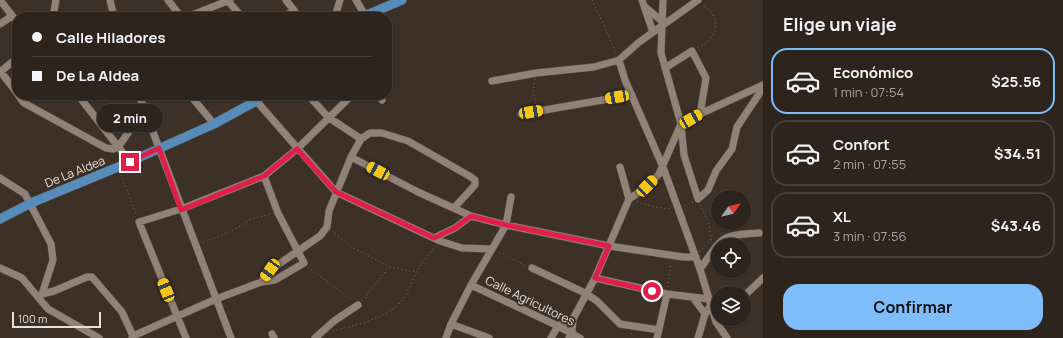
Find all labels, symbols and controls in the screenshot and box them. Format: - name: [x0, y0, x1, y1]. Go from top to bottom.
- text: Elige un viaje: [783, 12, 897, 36]
- text: Calle Hiladores: [56, 27, 166, 48]
- text: Económico: [833, 62, 913, 83]
- icon: car: [785, 63, 821, 99]
- text: De La Aldea: [56, 65, 139, 86]
- text: $25.56: [991, 71, 1041, 92]
- text: 1 min · 07:54: [833, 83, 904, 101]
- car: [604, 89, 630, 105]
- callout: 2 min: [97, 104, 163, 132]
- car: [518, 104, 544, 120]
- car: [678, 108, 704, 130]
- text: 2 min: [113, 109, 147, 127]
- text: Confort: [833, 134, 890, 155]
- icon: car: [785, 135, 821, 171]
- text: $34.51: [994, 143, 1041, 164]
- street label: De La Aldea: [42, 152, 108, 191]
- route end: [121, 153, 139, 171]
- text: 2 min · 07:55: [833, 155, 906, 173]
- car: [365, 160, 391, 182]
- car: [634, 173, 660, 199]
- north arrow: [711, 190, 751, 230]
- map controls: [711, 190, 751, 326]
- text: XL: [833, 206, 851, 227]
- icon: car: [785, 207, 821, 243]
- text: $43.46: [991, 215, 1041, 236]
- text: 3 min · 07:56: [833, 227, 907, 245]
- button: locate: [711, 238, 751, 278]
- car: [258, 257, 282, 283]
- street label: Calle Agricultores: [483, 271, 578, 330]
- car: [156, 277, 176, 303]
- route start: [643, 282, 661, 300]
- button: Confirmar: [783, 284, 1043, 330]
- button: layers: [711, 286, 751, 326]
- scale bar: [12, 310, 101, 329]
- text: 100 m: [18, 311, 47, 326]

